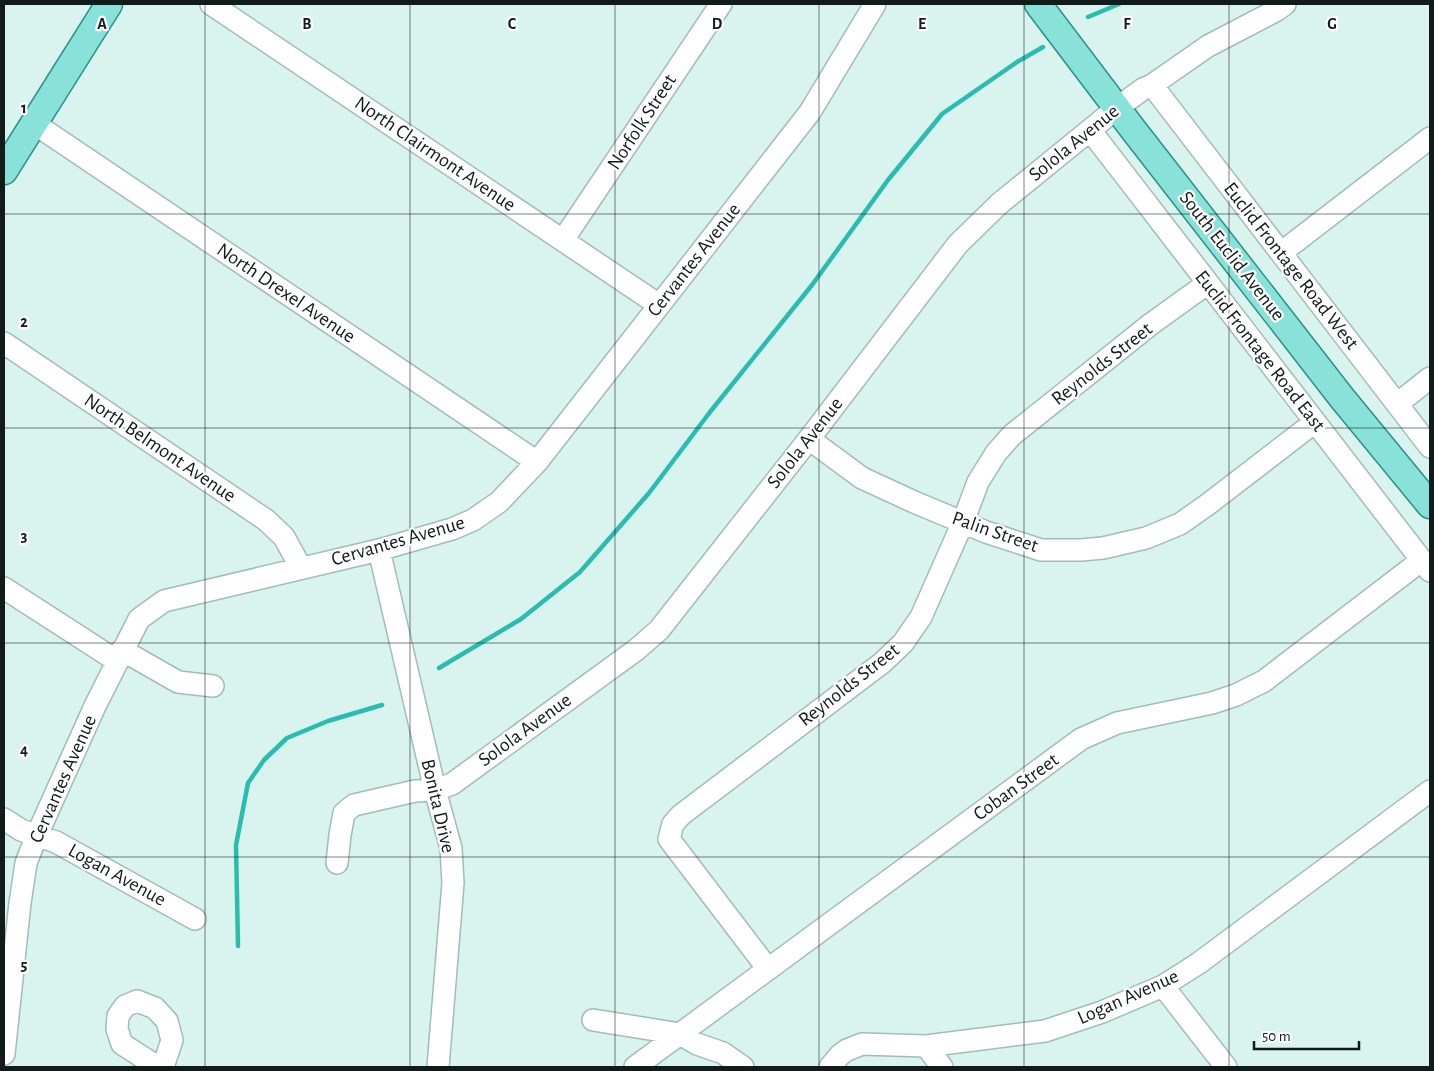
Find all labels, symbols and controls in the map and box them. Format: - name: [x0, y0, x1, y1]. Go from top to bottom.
- text: A: [97, 16, 107, 32]
- text: B: [302, 16, 312, 32]
- text: C: [508, 16, 517, 32]
- text: D: [712, 16, 723, 32]
- text: E: [918, 16, 926, 32]
- text: F: [1123, 16, 1131, 32]
- text: G: [1327, 16, 1337, 32]
- street label: Norfolk Street: [604, 70, 680, 173]
- street label: North Clairmont Avenue: [351, 93, 519, 215]
- text: 1: [21, 100, 27, 116]
- street label: Solola Avenue: [1025, 101, 1123, 185]
- street label: Euclid Frontage Road West: [1220, 179, 1363, 354]
- street label: South Euclid Avenue: [1175, 188, 1289, 324]
- street label: Cervantes Avenue: [644, 200, 744, 320]
- street label: North Drexel Avenue: [213, 239, 359, 347]
- street label: Euclid Frontage Road East: [1191, 267, 1329, 436]
- text: 2: [20, 314, 28, 330]
- street label: Reynolds Street: [1048, 318, 1156, 409]
- street label: North Belmont Avenue: [81, 390, 239, 506]
- street label: Solola Avenue: [763, 394, 847, 492]
- street label: Palin Street: [949, 508, 1041, 556]
- street label: Cervantes Avenue: [329, 512, 467, 570]
- text: 3: [21, 528, 28, 544]
- street label: Reynolds Street: [795, 639, 903, 730]
- street label: Solola Avenue: [475, 690, 575, 770]
- street label: Cervantes Avenue: [26, 712, 100, 846]
- text: 4: [20, 742, 28, 758]
- street label: Coban Street: [970, 749, 1063, 824]
- street label: Bonita Drive: [417, 757, 459, 855]
- street label: Logan Avenue: [65, 840, 169, 910]
- text: 5: [21, 957, 28, 973]
- street label: Logan Avenue: [1074, 966, 1182, 1028]
- scale bar: [1254, 1018, 1359, 1050]
- text: 50 m: [1262, 1029, 1291, 1044]

